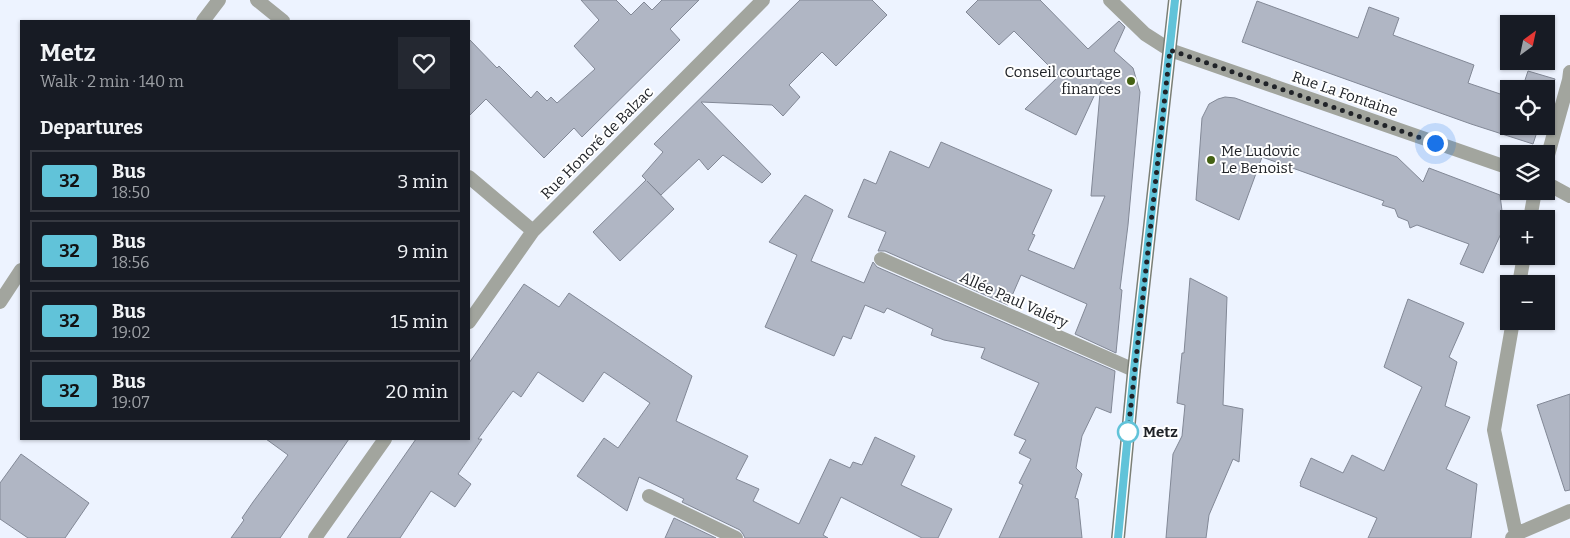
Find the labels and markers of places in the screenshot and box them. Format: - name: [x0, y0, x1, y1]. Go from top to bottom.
- place label: Conseil courtage finances: [1005, 63, 1121, 98]
- marker: Conseil courtage finances: [1125, 75, 1137, 87]
- place label: Me Ludovic Le Benoist: [1221, 142, 1300, 177]
- marker: Me Ludovic Le Benoist: [1205, 154, 1217, 166]
- marker: Metz: [1117, 421, 1139, 443]
- place label: Metz: [1143, 423, 1178, 441]

